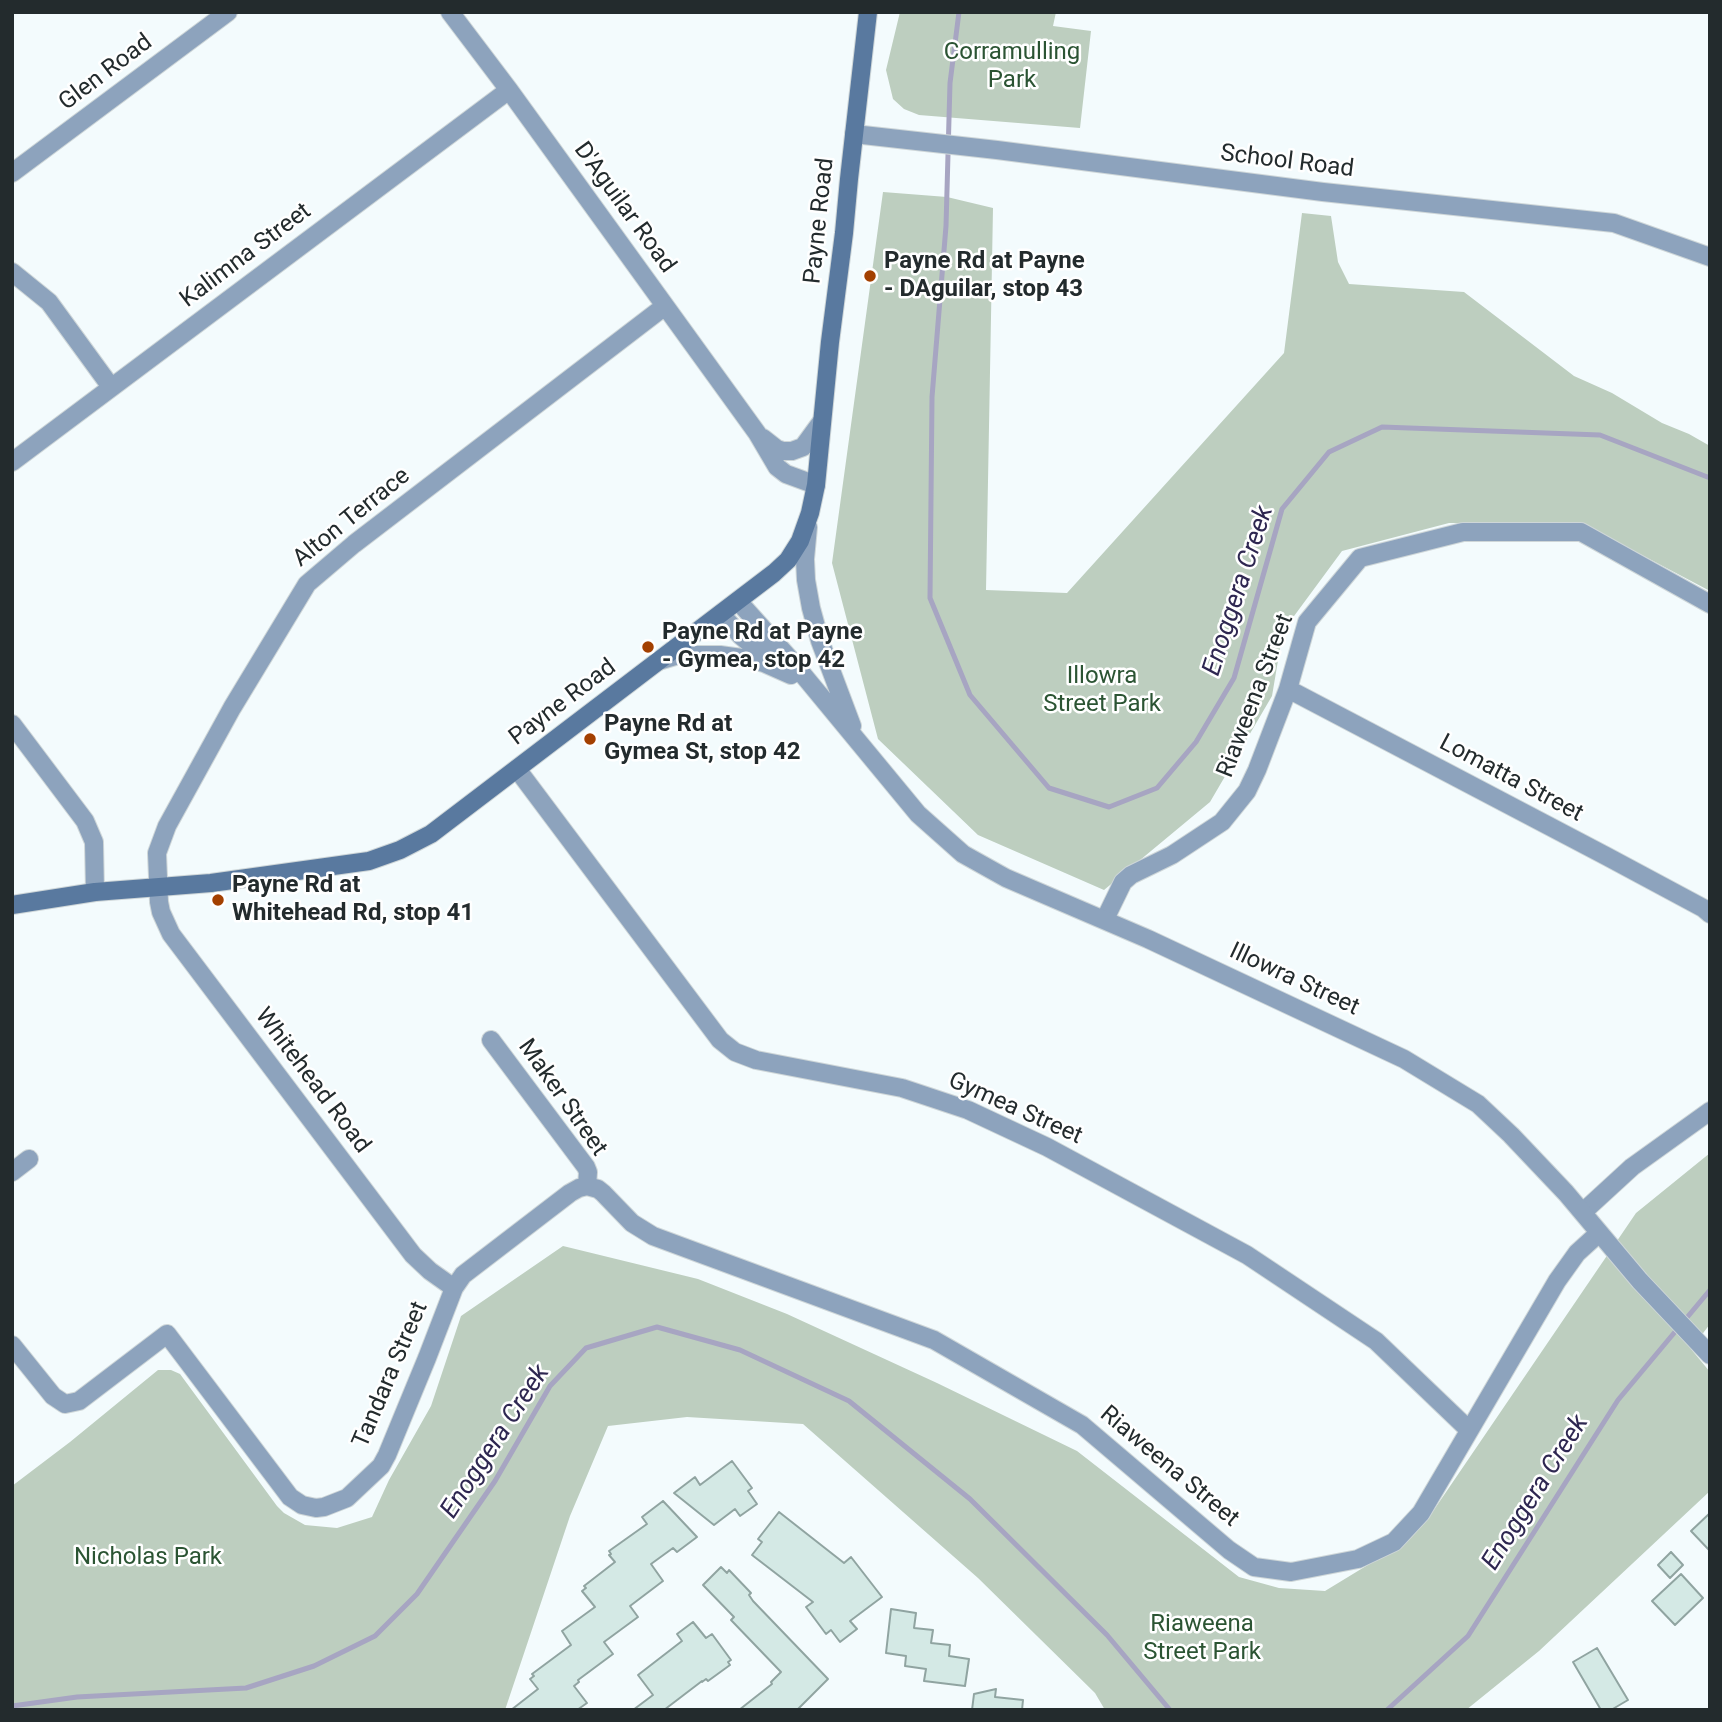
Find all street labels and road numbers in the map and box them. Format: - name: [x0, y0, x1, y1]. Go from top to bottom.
- street label: Glen Road: [54, 29, 158, 117]
- street label: D'Aguilar Road: [567, 137, 681, 279]
- street label: School Road: [1219, 140, 1355, 184]
- street label: Payne Road: [799, 157, 841, 285]
- street label: Kalimna Street: [175, 197, 317, 315]
- street label: Alton Terrace: [288, 462, 416, 574]
- street label: Riaweena Street: [1212, 610, 1300, 782]
- street label: Payne Road: [504, 654, 622, 752]
- street label: Lomatta Street: [1434, 729, 1588, 829]
- street label: Illowra Street: [1225, 937, 1363, 1023]
- street label: Whitehead Road: [248, 1003, 376, 1159]
- street label: Maker Street: [511, 1034, 613, 1162]
- street label: Gymea Street: [943, 1067, 1087, 1151]
- street label: Tandara Street: [347, 1298, 435, 1452]
- street label: Riaweena Street: [1094, 1400, 1244, 1534]

